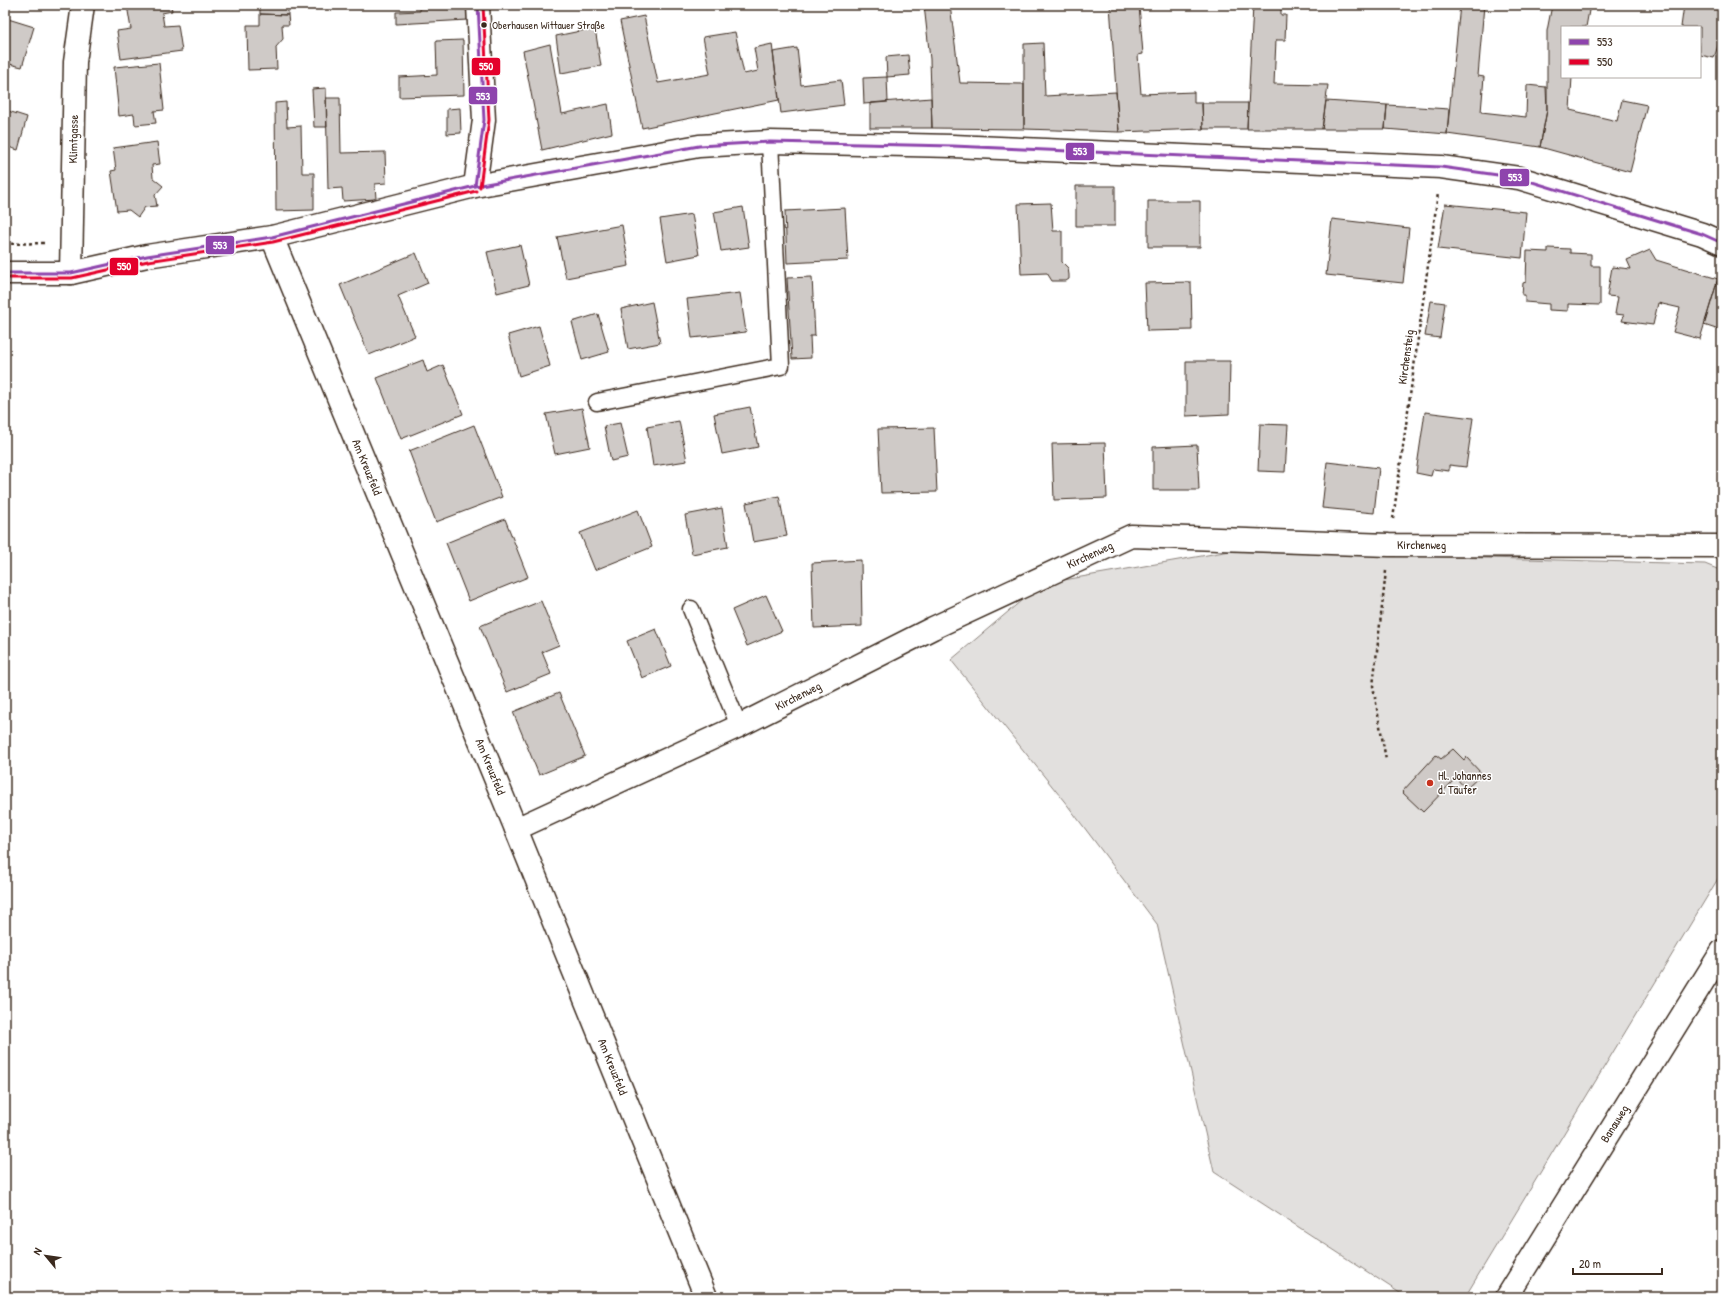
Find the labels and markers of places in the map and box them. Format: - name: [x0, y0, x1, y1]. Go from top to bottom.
- place label: Oberhausen Wittauer Straße: [492, 18, 606, 32]
- marker: Oberhausen Wittauer Straße: [479, 20, 489, 30]
- place label: Hl. Johannes d. Täufer: [1438, 767, 1492, 798]
- marker: Hl. Johannes d. Täufer: [1425, 778, 1435, 788]

